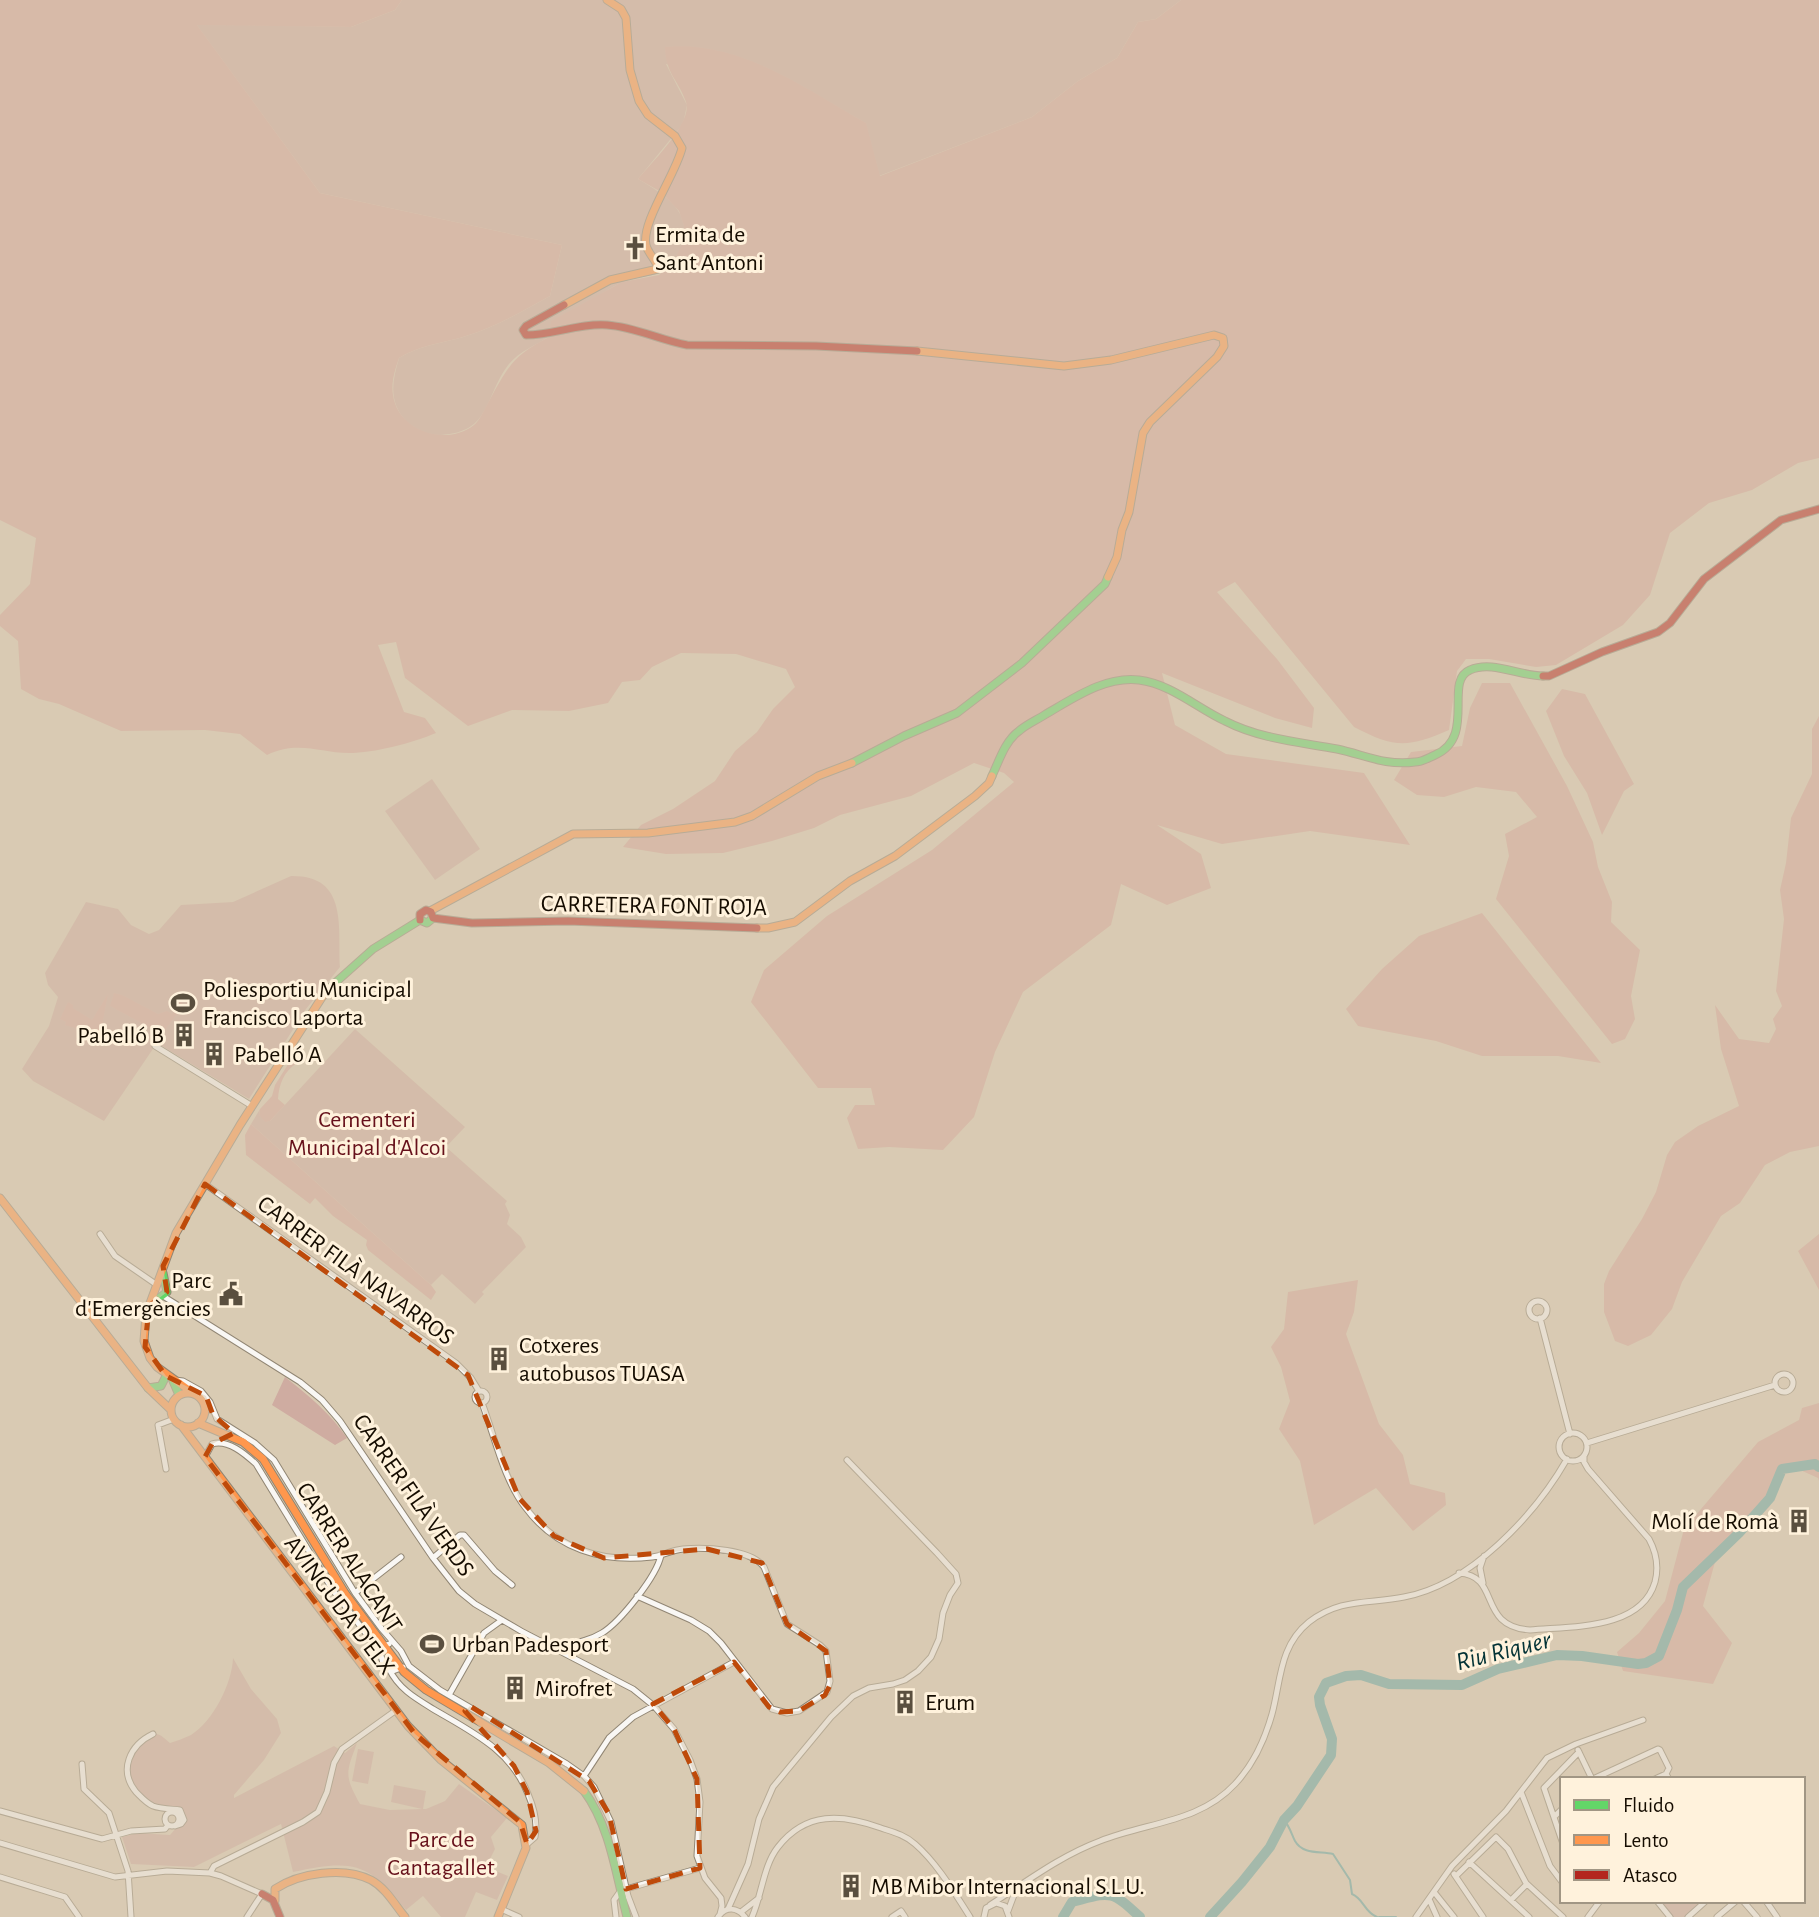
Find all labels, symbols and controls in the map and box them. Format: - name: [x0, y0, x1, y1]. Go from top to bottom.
- place label: Ermita de Sant Antoni: [655, 223, 764, 275]
- church icon: Ermita de Sant Antoni: [621, 234, 649, 262]
- street label: CARRETERA FONT ROJA: [541, 892, 767, 920]
- place label: Poliesportiu Municipal Francisco Laporta: [203, 978, 412, 1030]
- sports icon: Poliesportiu Municipal Francisco Laporta: [169, 989, 197, 1017]
- building icon: Pabelló B: [170, 1021, 198, 1049]
- place label: Pabelló B: [77, 1024, 164, 1048]
- building icon: Pabelló A: [200, 1040, 228, 1068]
- place label: Pabelló A: [234, 1043, 322, 1067]
- park label: Cementeri Municipal d'Alcoi: [288, 1108, 446, 1160]
- street label: CARRER FILÀ NAVARROS: [253, 1190, 459, 1350]
- place label: Parc d'Emergències: [75, 1269, 211, 1321]
- public building icon: Parc d'Emergències: [217, 1280, 245, 1308]
- place label: Cotxeres autobusos TUASA: [519, 1334, 685, 1386]
- building icon: Cotxeres autobusos TUASA: [485, 1345, 513, 1373]
- street label: CARRER FILÀ VERDS: [348, 1409, 480, 1581]
- street label: CARRER ALACANT: [292, 1478, 407, 1637]
- building icon: Molí de Romà: [1785, 1507, 1813, 1535]
- place label: Molí de Romà: [1651, 1510, 1779, 1534]
- street label: AVINGUDA D'ELX: [279, 1532, 399, 1679]
- water label: Riu Riquer: [1453, 1626, 1555, 1675]
- sports icon: Urban Padesport: [418, 1630, 446, 1658]
- place label: Urban Padesport: [452, 1633, 609, 1657]
- building icon: Mirofret: [501, 1674, 529, 1702]
- place label: Mirofret: [535, 1677, 613, 1701]
- building icon: Erum: [891, 1688, 919, 1716]
- place label: Erum: [925, 1691, 975, 1715]
- legend: [1560, 1777, 1805, 1903]
- text: Fluido: [1623, 1795, 1674, 1816]
- park label: Parc de Cantagallet: [387, 1828, 495, 1880]
- text: Lento: [1623, 1830, 1669, 1851]
- text: Atasco: [1623, 1865, 1677, 1886]
- building icon: MB Mibor Internacional S.L.U.: [837, 1872, 865, 1900]
- place label: MB Mibor Internacional S.L.U.: [871, 1875, 1145, 1899]

